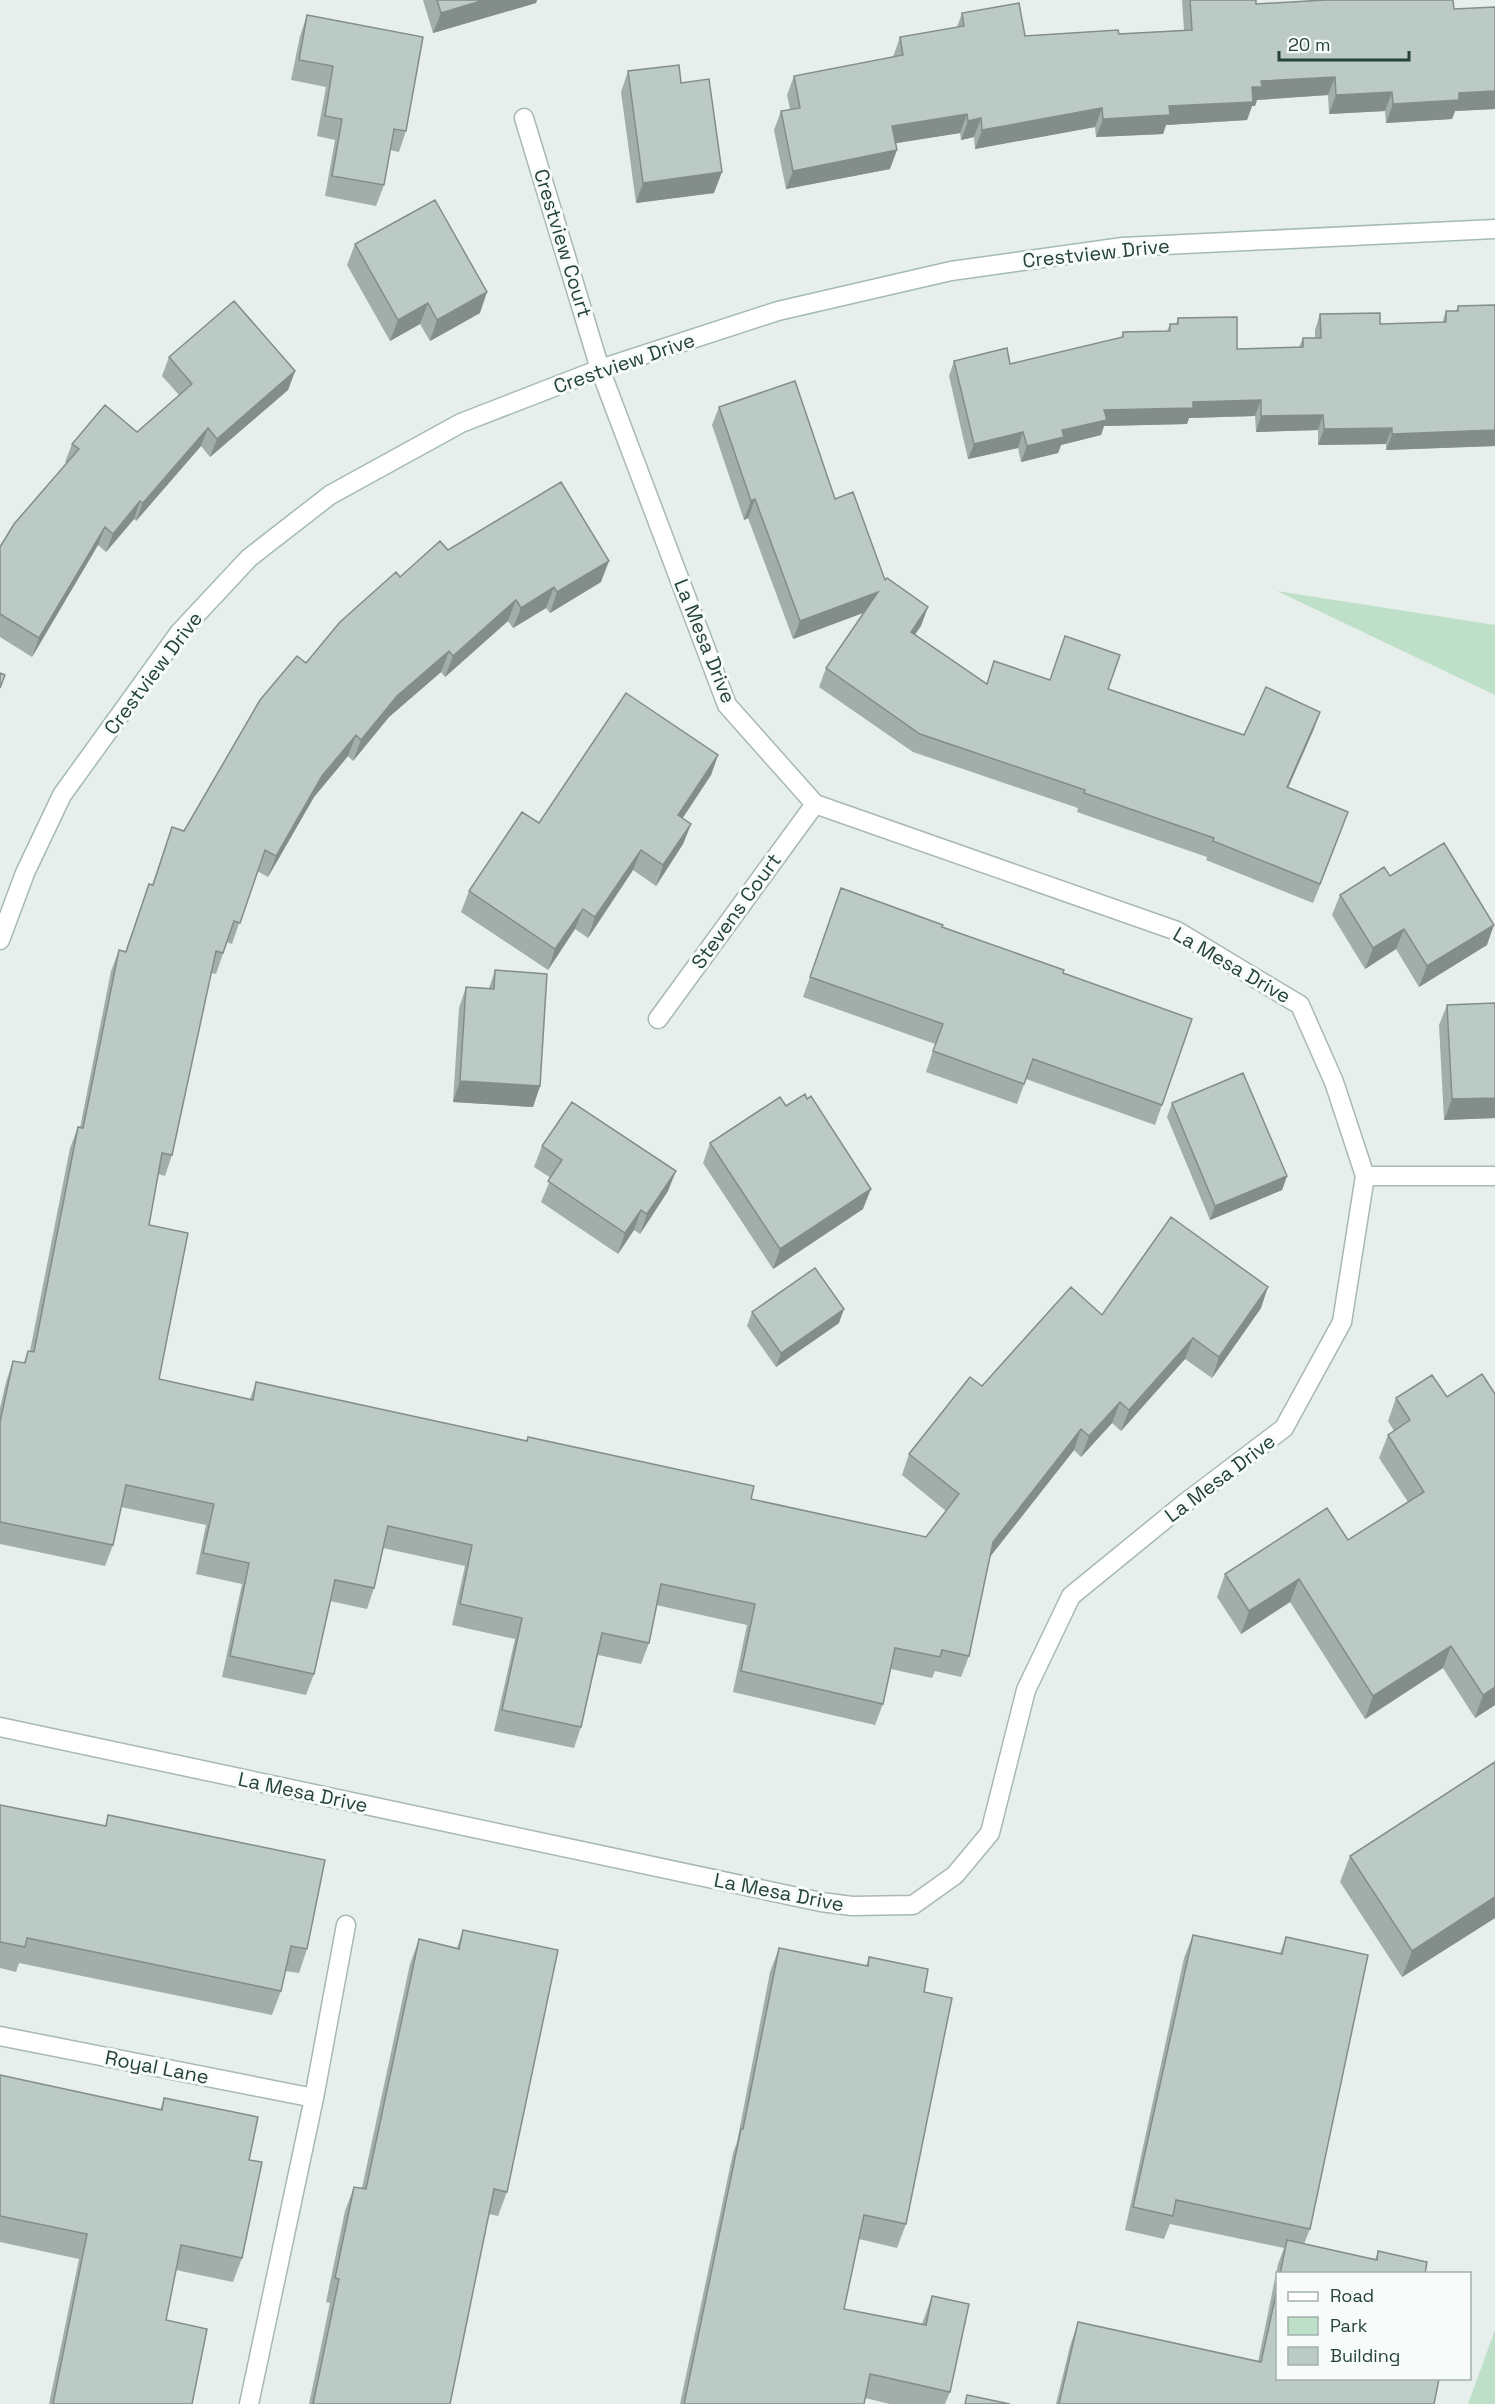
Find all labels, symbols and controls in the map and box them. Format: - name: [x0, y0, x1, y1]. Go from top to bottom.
- scale bar: [1279, 24, 1410, 62]
- text: 20 m: [1288, 33, 1331, 56]
- street label: Crestview Court: [528, 166, 598, 320]
- street label: Crestview Drive: [1021, 232, 1171, 274]
- street label: Crestview Drive: [550, 327, 698, 399]
- street label: La Mesa Drive: [668, 575, 742, 707]
- street label: Crestview Drive: [98, 606, 208, 740]
- street label: Stevens Court: [685, 848, 787, 974]
- street label: La Mesa Drive: [1168, 921, 1296, 1009]
- street label: La Mesa Drive: [1160, 1428, 1280, 1528]
- street label: La Mesa Drive: [236, 1766, 370, 1818]
- street label: La Mesa Drive: [712, 1867, 846, 1917]
- street label: Royal Lane: [103, 2044, 211, 2090]
- legend: [1276, 2272, 1471, 2380]
- text: Road: [1330, 2284, 1374, 2307]
- text: Park: [1330, 2314, 1368, 2337]
- text: Building: [1330, 2344, 1400, 2367]

